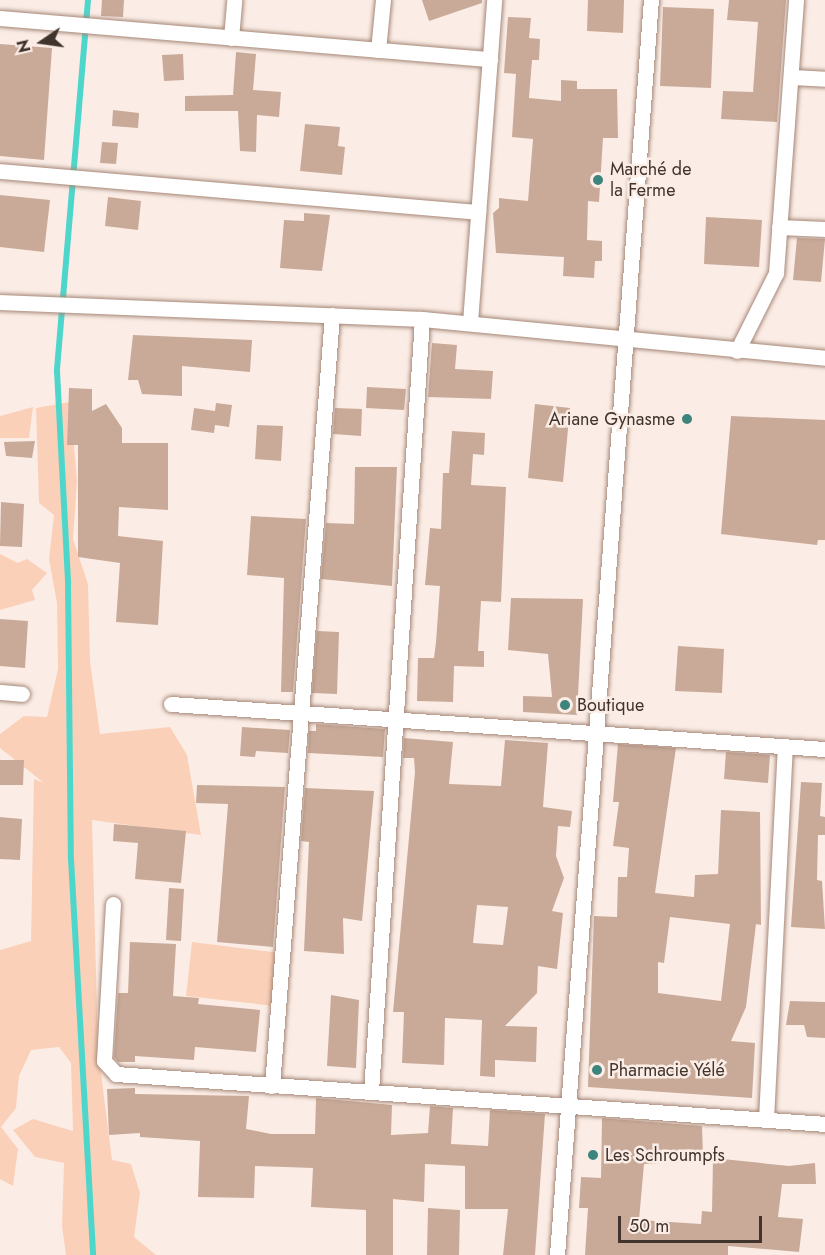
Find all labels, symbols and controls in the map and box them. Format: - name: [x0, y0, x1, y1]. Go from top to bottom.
- north arrow: [12, 12, 72, 72]
- text: N: [11, 37, 37, 55]
- place label: Marché de la Ferme: [610, 159, 691, 201]
- marker: Marché de la Ferme: [591, 173, 605, 187]
- place label: Ariane Gynasme: [549, 408, 675, 430]
- marker: Ariane Gynasme: [680, 412, 694, 426]
- place label: Boutique: [577, 694, 644, 716]
- marker: Boutique: [558, 698, 572, 712]
- place label: Pharmacie Yélé: [609, 1059, 725, 1081]
- marker: Pharmacie Yélé: [590, 1063, 604, 1077]
- place label: Les Schroumpfs: [605, 1144, 725, 1166]
- marker: Les Schroumpfs: [586, 1148, 600, 1162]
- scale bar: [621, 1204, 765, 1242]
- text: 50 m: [629, 1213, 669, 1239]

